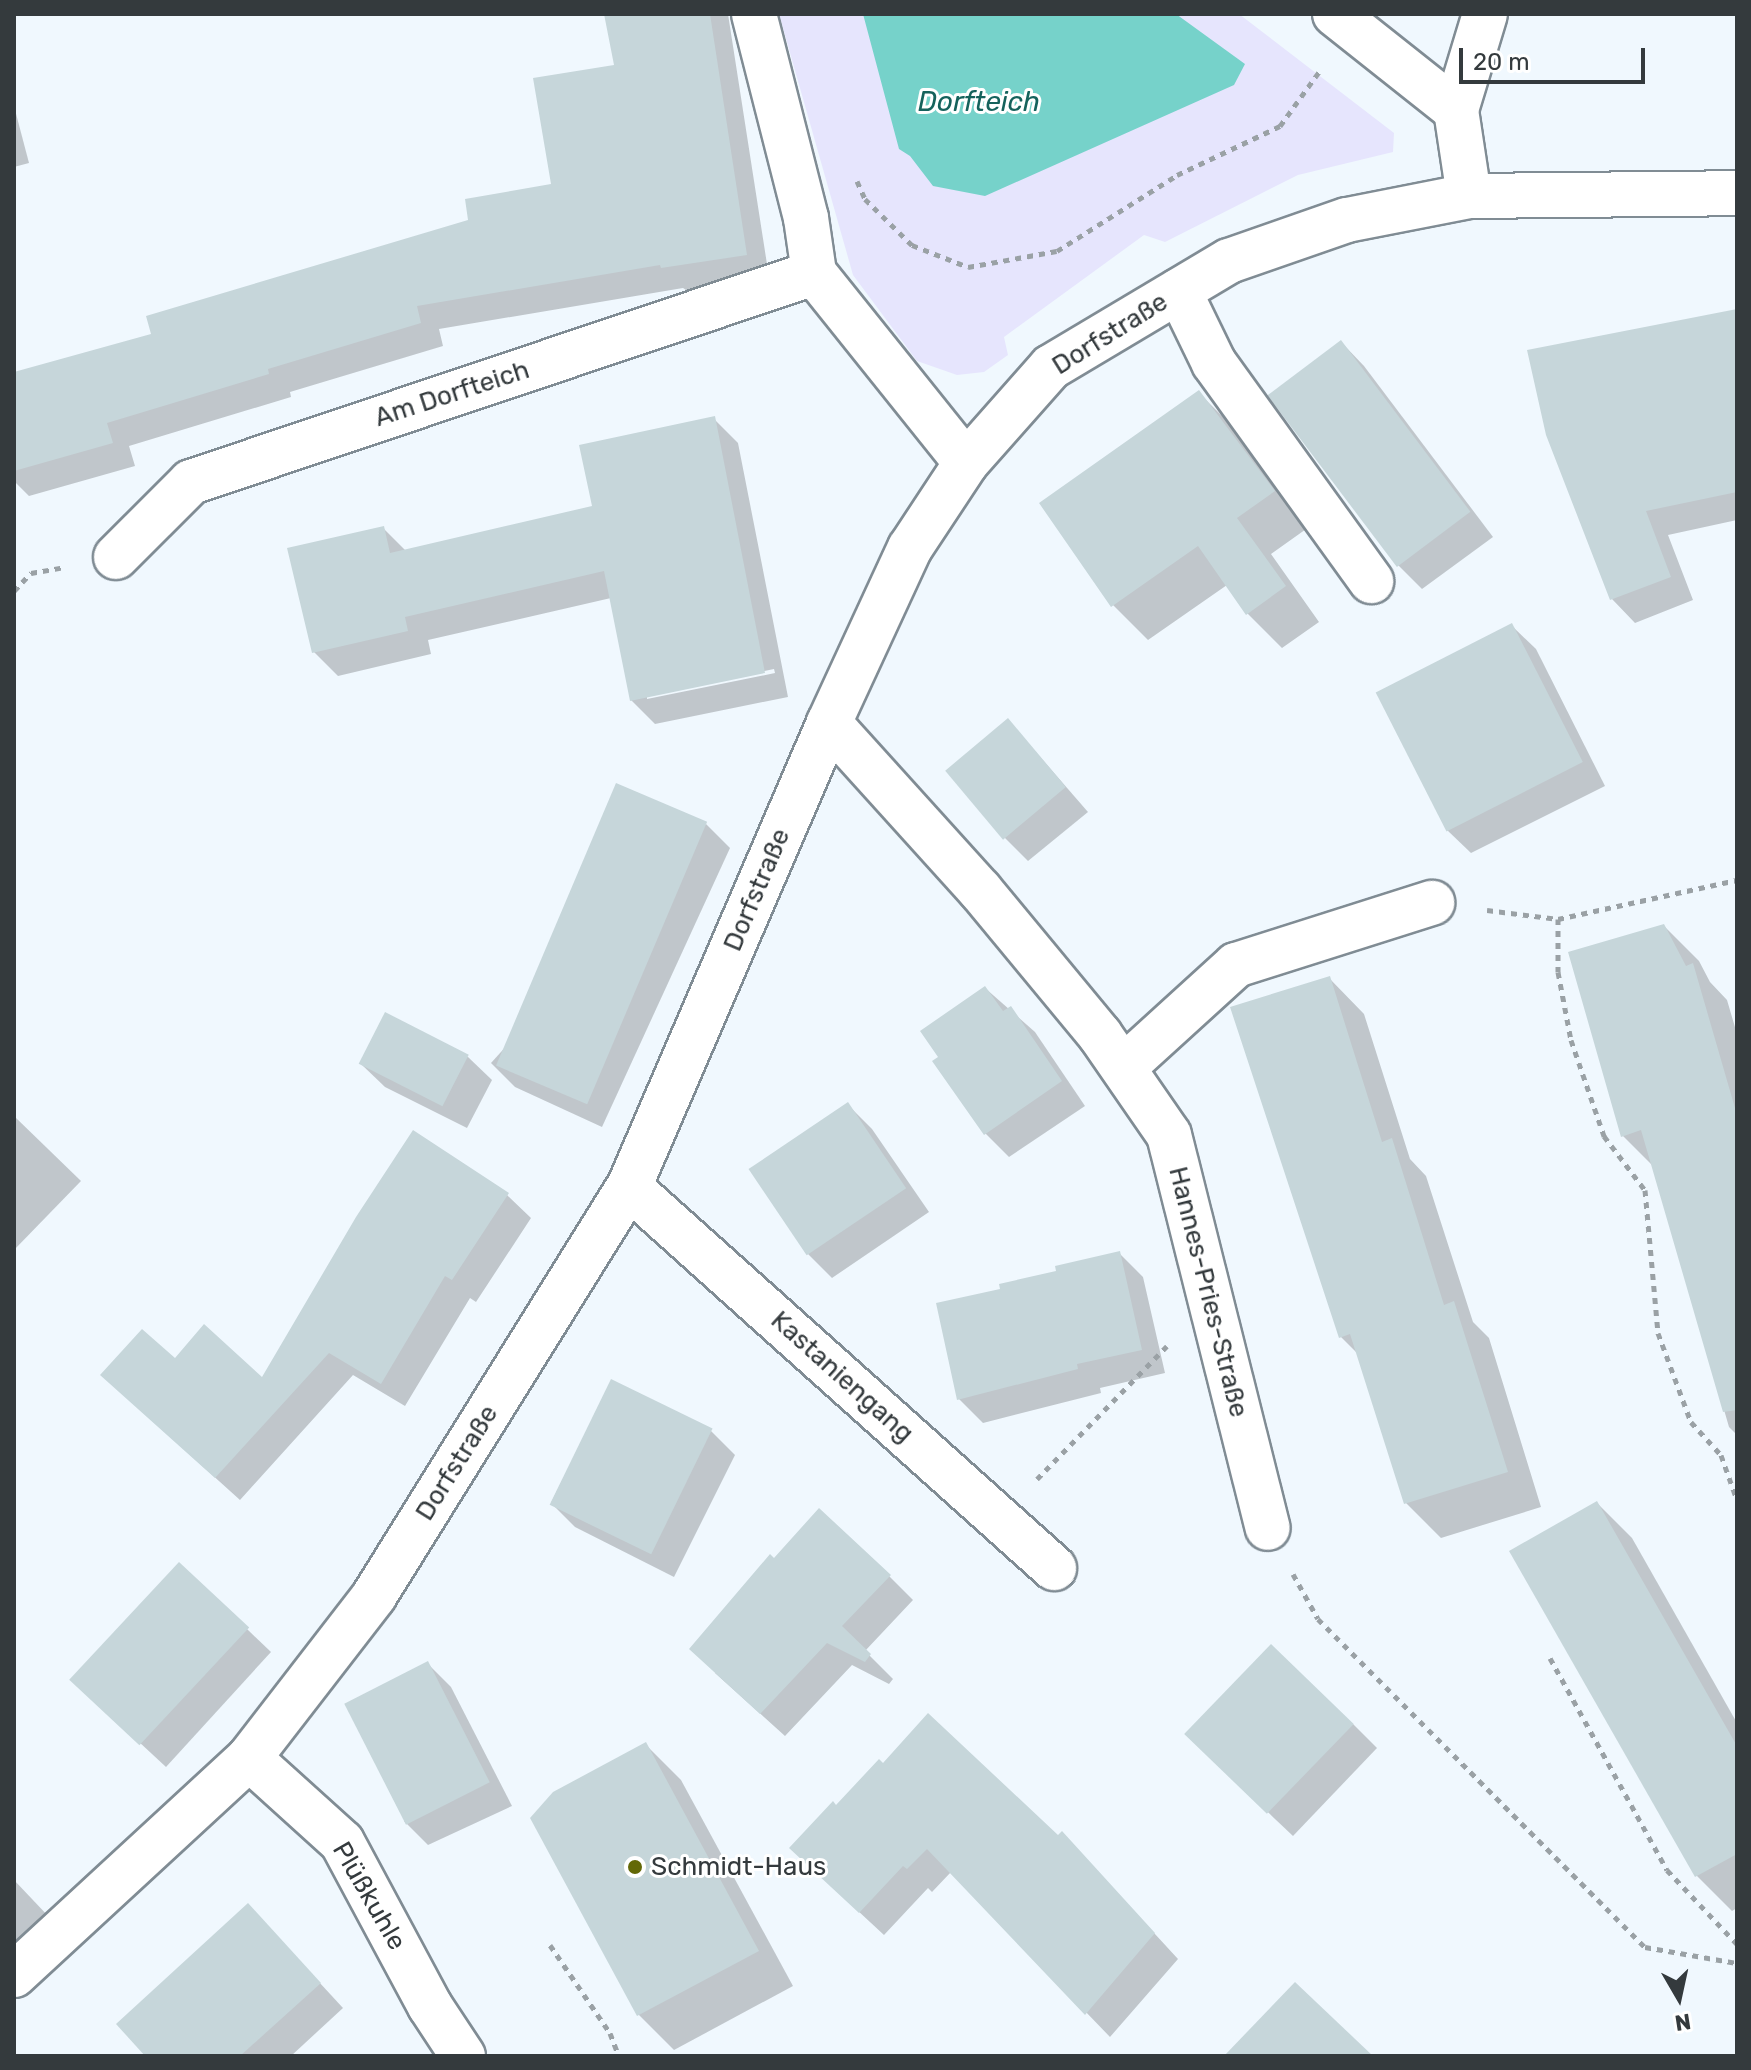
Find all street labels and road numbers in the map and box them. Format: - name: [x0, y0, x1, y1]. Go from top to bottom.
- street label: Dorfstraße: [1047, 286, 1173, 382]
- street label: Am Dorfteich: [371, 354, 533, 434]
- street label: Dorfstraße: [717, 824, 797, 956]
- street label: Hannes-Pries-Straße: [1162, 1163, 1254, 1421]
- street label: Kastaniengang: [764, 1305, 920, 1449]
- street label: Dorfstraße: [409, 1400, 505, 1526]
- street label: Plüßkuhle: [326, 1836, 412, 1956]

